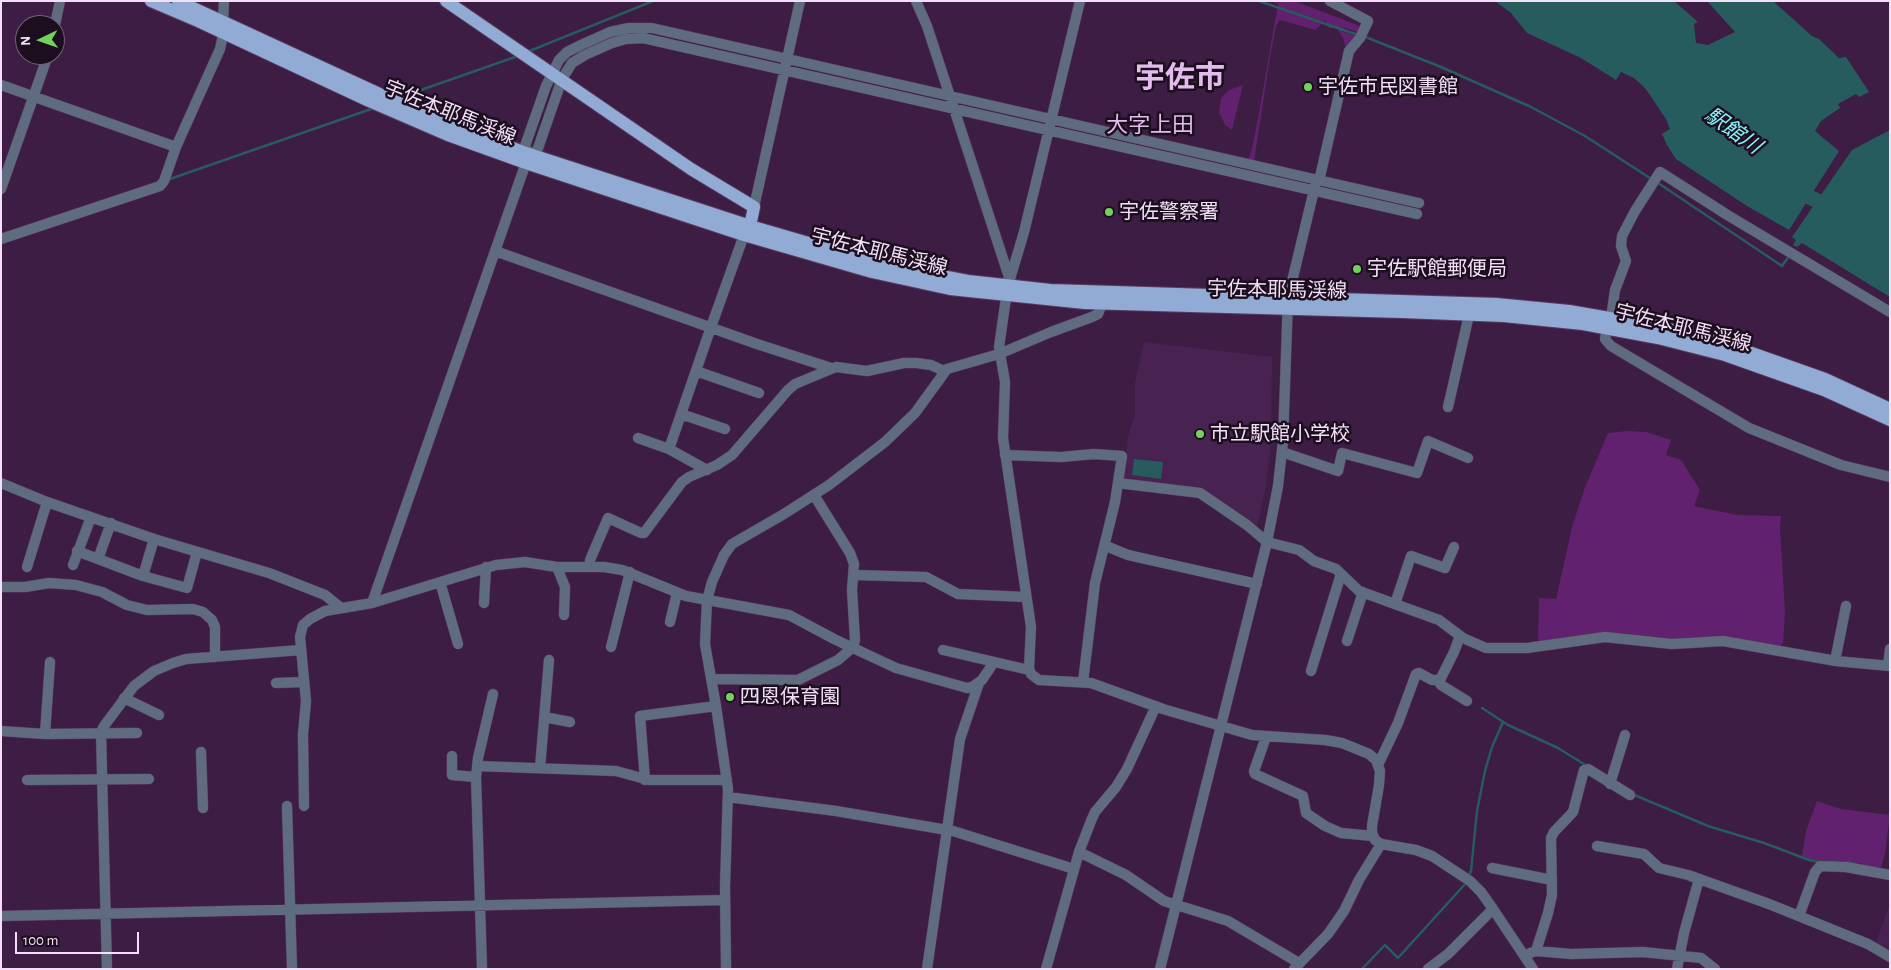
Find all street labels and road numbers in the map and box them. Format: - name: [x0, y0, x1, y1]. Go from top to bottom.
- street label: 宇佐本耶馬渓線: [381, 76, 519, 150]
- street label: 宇佐本耶馬渓線: [808, 223, 950, 281]
- street label: 宇佐本耶馬渓線: [1207, 277, 1347, 303]
- street label: 宇佐本耶馬渓線: [1612, 299, 1754, 357]

